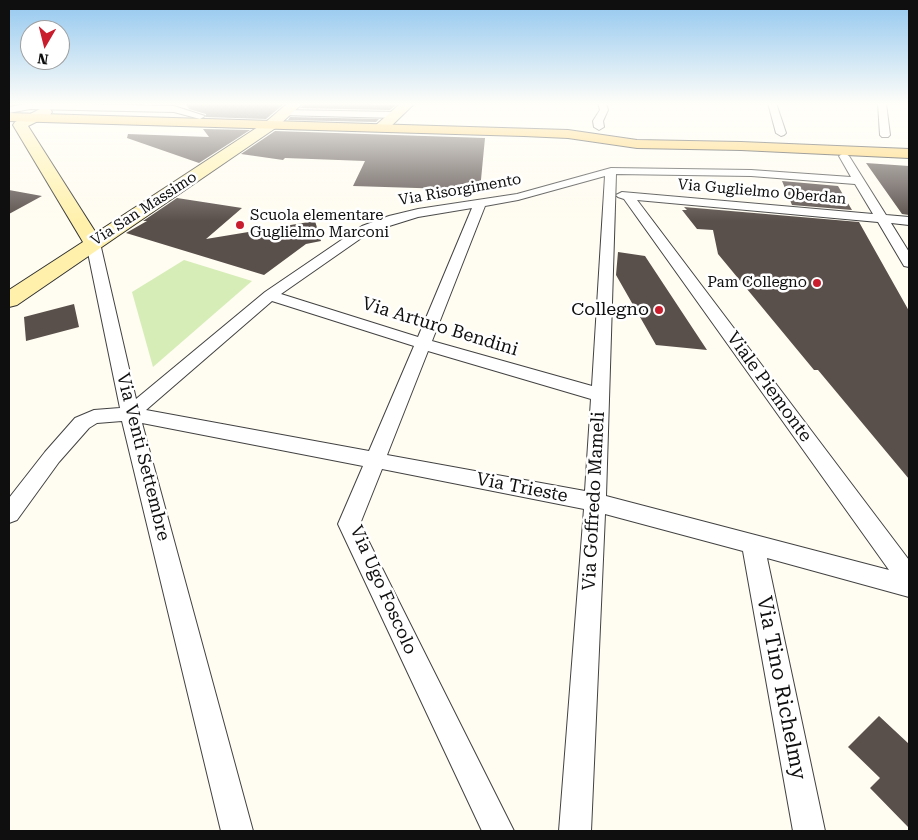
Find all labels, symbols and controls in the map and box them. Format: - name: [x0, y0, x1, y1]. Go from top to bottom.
- north arrow: [20, 20, 70, 70]
- text: N: [37, 50, 50, 68]
- street label: Via San Massimo: [88, 168, 200, 250]
- street label: Via Risorgimento: [397, 170, 523, 210]
- street label: Via Guglielmo Oberdan: [677, 176, 847, 208]
- place label: Scuola elementare Guglielmo Marconi: [250, 207, 389, 242]
- marker: Scuola elementare Guglielmo Marconi: [234, 219, 246, 231]
- place label: Pam Collegno: [707, 274, 807, 292]
- marker: Pam Collegno: [811, 277, 823, 289]
- street label: Via Arturo Bendini: [359, 293, 521, 361]
- place label: Collegno: [571, 299, 649, 321]
- marker: Collegno: [653, 304, 665, 316]
- street label: Viale Piemonte: [722, 328, 816, 446]
- street label: Via Venti Settembre: [112, 371, 174, 543]
- street label: Via Goffredo Mameli: [579, 411, 609, 591]
- street label: Via Trieste: [475, 469, 569, 507]
- street label: Via Ugo Foscolo: [345, 522, 421, 658]
- street label: Via Tino Richelmy: [751, 594, 811, 782]

